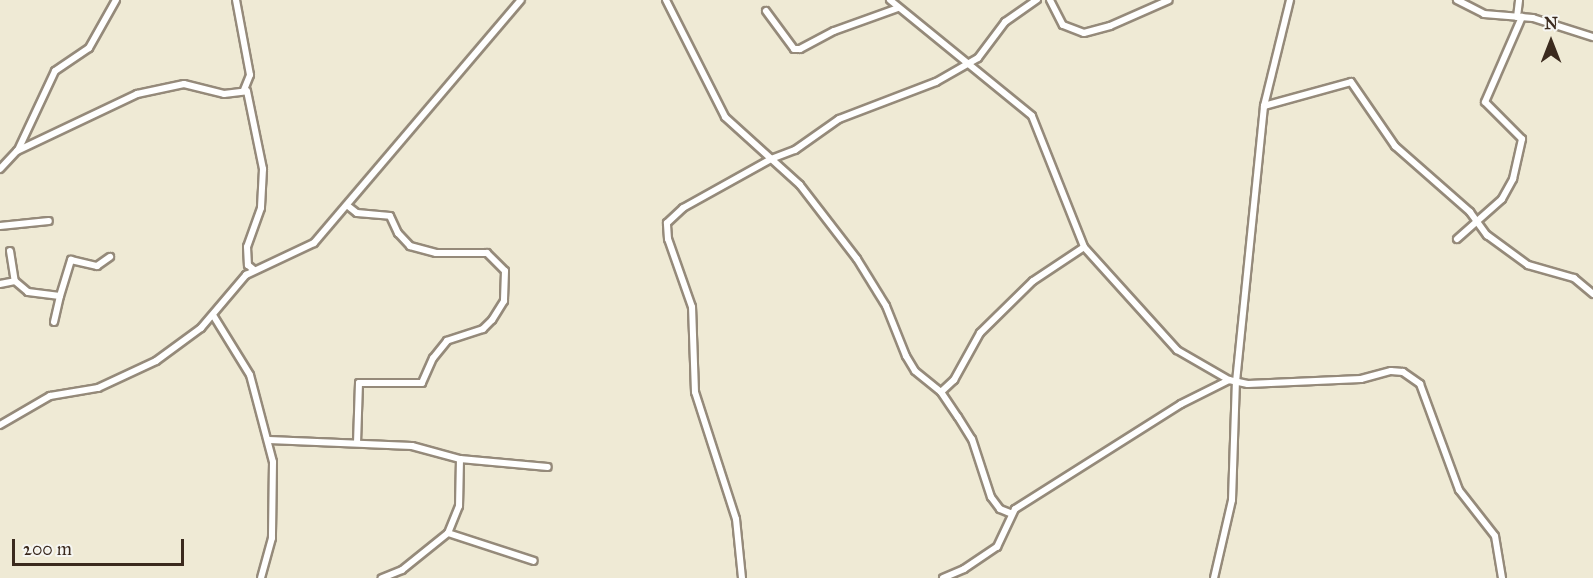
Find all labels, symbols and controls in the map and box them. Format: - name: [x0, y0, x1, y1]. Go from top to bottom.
- north arrow: [1521, 12, 1581, 72]
- text: N: [1544, 14, 1558, 33]
- scale bar: [15, 527, 188, 565]
- text: 200 m: [23, 538, 72, 560]

